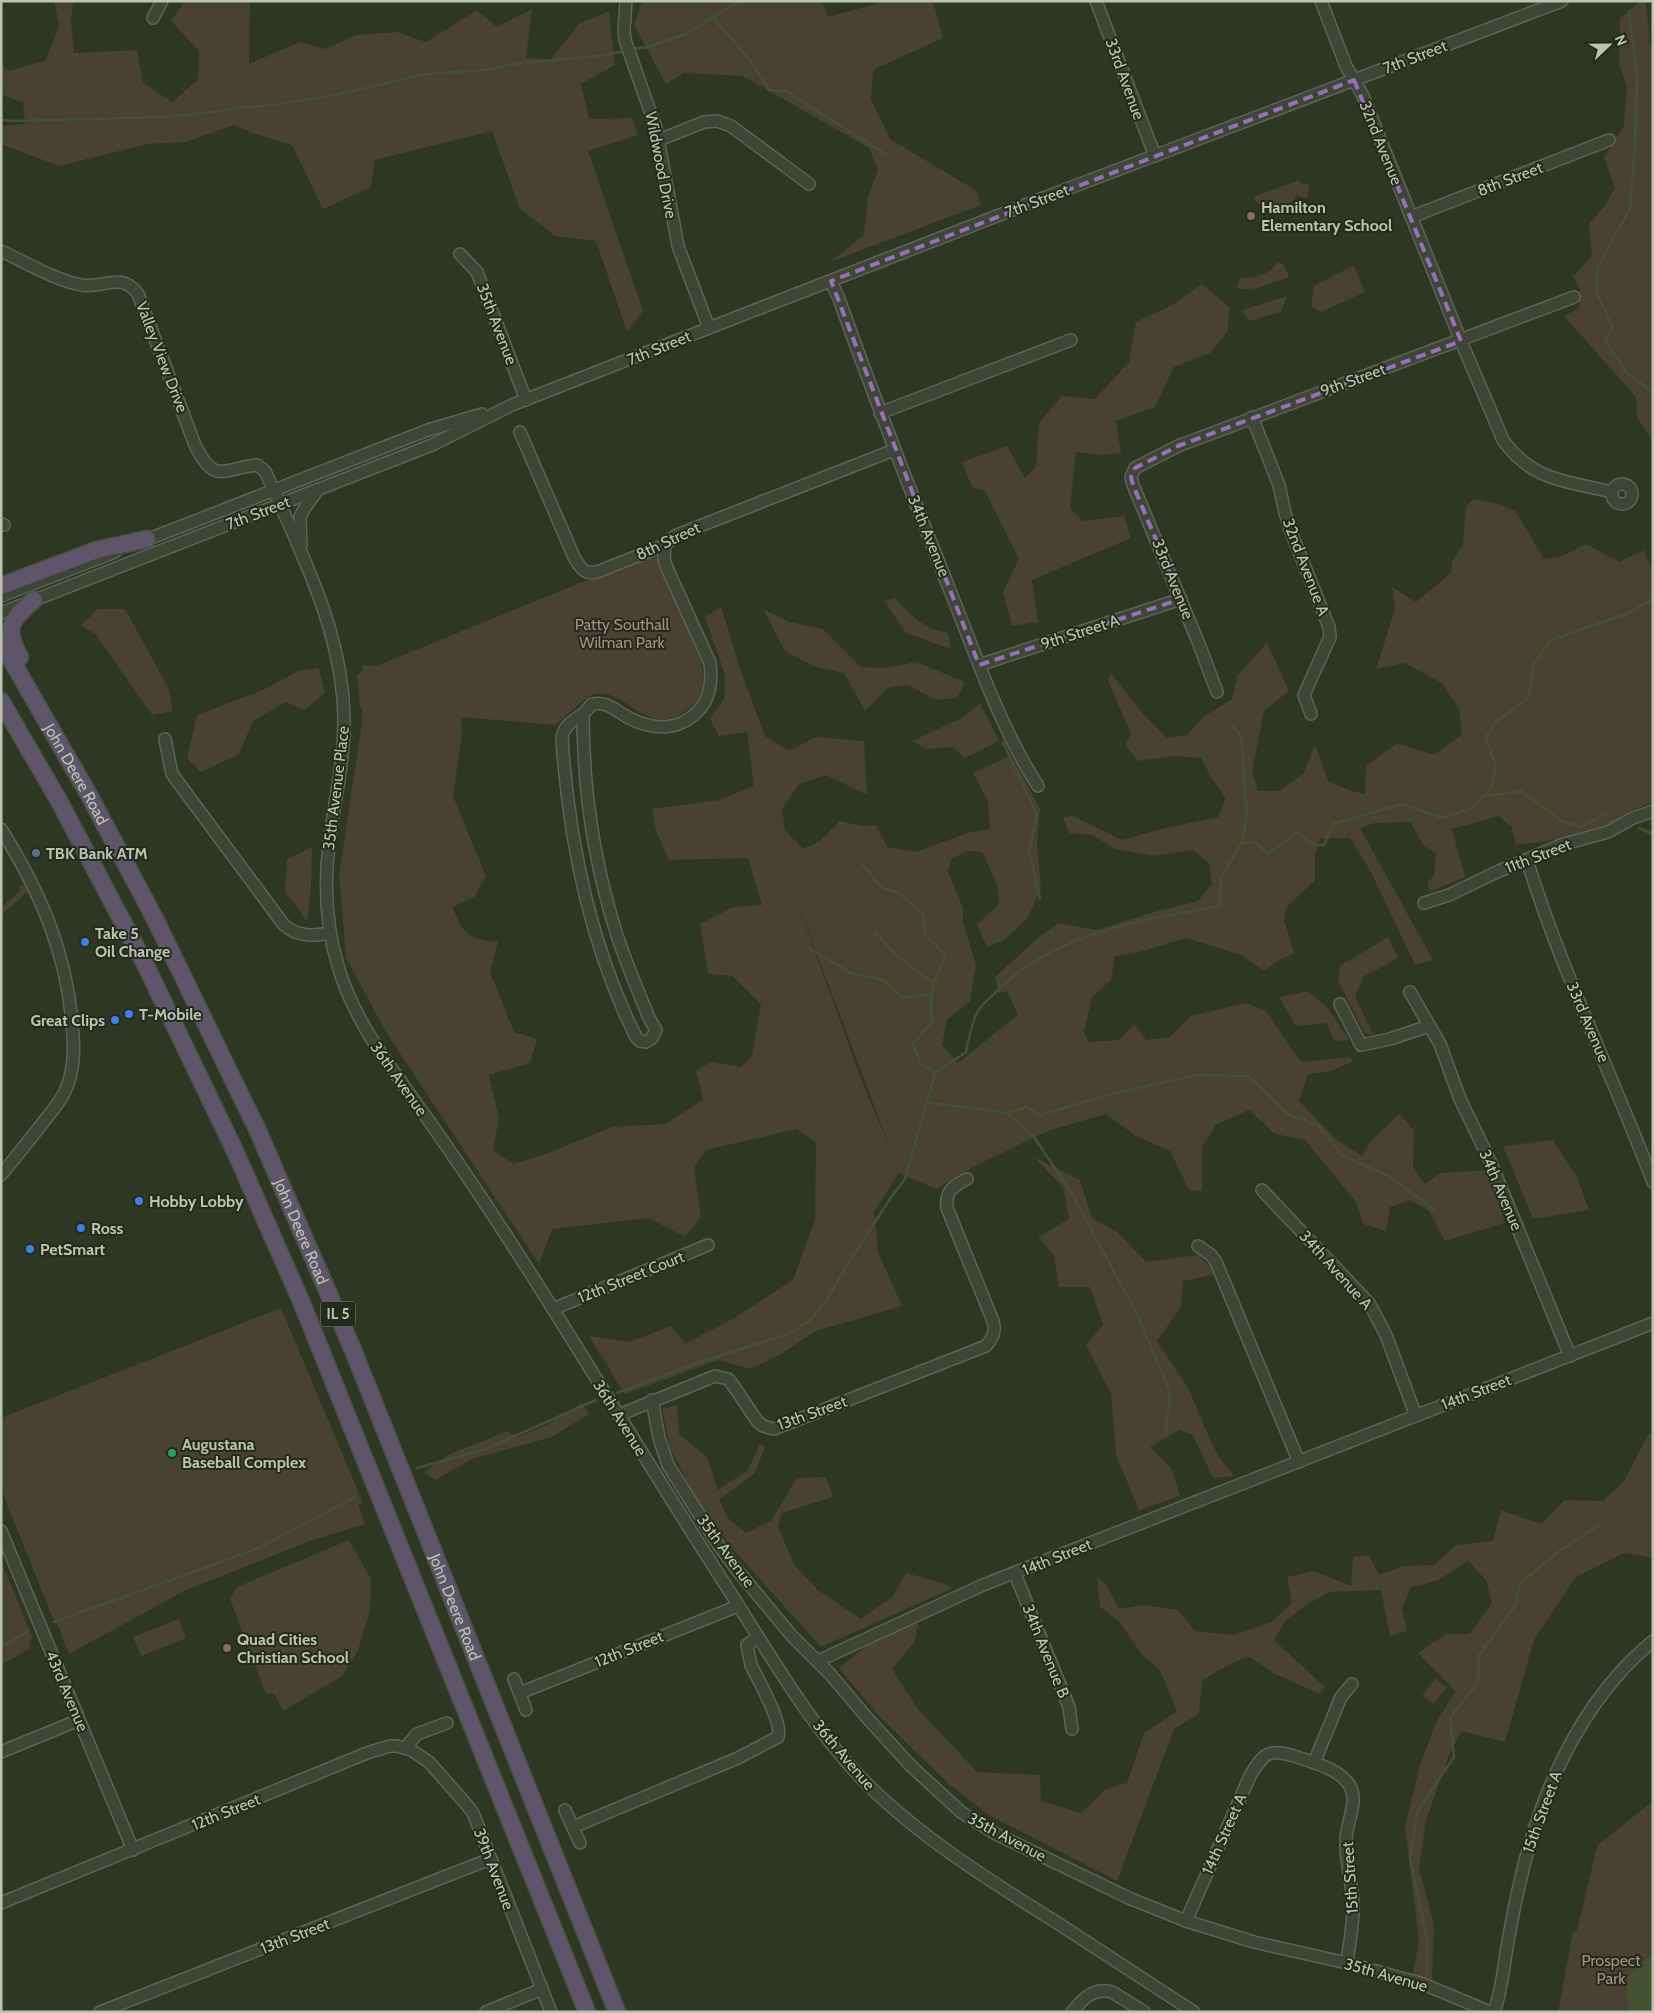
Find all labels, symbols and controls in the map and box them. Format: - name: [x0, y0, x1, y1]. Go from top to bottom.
- north arrow: [1584, 20, 1634, 70]
- text: N: [1611, 32, 1631, 48]
- street label: 33rd Avenue: [1101, 36, 1149, 122]
- street label: 7th Street: [1380, 36, 1450, 78]
- street label: 32nd Avenue: [1355, 98, 1407, 188]
- street label: Wildwood Drive: [641, 110, 681, 220]
- street label: 8th Street: [1475, 158, 1546, 200]
- street label: 7th Street: [1002, 180, 1072, 222]
- place label: Hamilton Elementary School: [1261, 198, 1392, 235]
- marker: Hamilton Elementary School: [1245, 210, 1257, 222]
- street label: 35th Avenue: [473, 281, 521, 367]
- street label: Valley View Drive: [132, 299, 192, 415]
- street label: 7th Street: [624, 326, 694, 369]
- street label: 9th Street: [1318, 359, 1389, 401]
- street label: 7th Street: [223, 492, 293, 534]
- street label: 34th Avenue: [904, 492, 954, 580]
- street label: 32nd Avenue A: [1279, 516, 1333, 618]
- street label: 8th Street: [633, 518, 704, 564]
- street label: 33rd Avenue: [1148, 536, 1198, 622]
- street label: 9th Street A: [1038, 610, 1122, 654]
- park label: Patty Southall Wilman Park: [575, 615, 670, 652]
- street label: John Deere Road: [40, 719, 112, 828]
- street label: 35th Avenue Place: [319, 725, 353, 851]
- street label: 11th Street: [1502, 835, 1574, 877]
- place label: TBK Bank ATM: [46, 844, 148, 863]
- marker: TBK Bank ATM: [30, 847, 42, 859]
- place label: Take 5 Oil Change: [95, 924, 170, 961]
- marker: Take 5 Oil Change: [79, 936, 91, 948]
- street label: 33rd Avenue: [1563, 979, 1613, 1065]
- place label: T-Mobile: [139, 1005, 202, 1024]
- marker: T-Mobile: [123, 1008, 135, 1020]
- place label: Great Clips: [30, 1011, 105, 1030]
- marker: Great Clips: [109, 1014, 121, 1026]
- street label: 36th Avenue: [367, 1038, 431, 1120]
- street label: 34th Avenue: [1475, 1147, 1527, 1233]
- street label: John Deere Road: [270, 1175, 333, 1287]
- place label: Hobby Lobby: [149, 1192, 244, 1211]
- marker: Hobby Lobby: [133, 1195, 145, 1207]
- place label: Ross: [91, 1219, 124, 1238]
- marker: Ross: [75, 1222, 87, 1234]
- street label: 34th Avenue A: [1296, 1227, 1377, 1314]
- place label: PetSmart: [40, 1240, 105, 1259]
- marker: PetSmart: [24, 1243, 36, 1255]
- street label: 12th Street Court: [575, 1247, 688, 1307]
- road number: IL 5: [320, 1302, 356, 1326]
- street label: 14th Street: [1438, 1370, 1514, 1414]
- street label: 36th Avenue: [589, 1376, 651, 1460]
- street label: 13th Street: [775, 1391, 850, 1434]
- place label: Augustana Baseball Complex: [182, 1435, 306, 1472]
- marker: Augustana Baseball Complex: [166, 1447, 178, 1459]
- street label: 35th Avenue: [693, 1511, 759, 1591]
- street label: 14th Street: [1019, 1534, 1095, 1580]
- street label: John Deere Road: [425, 1550, 485, 1663]
- street label: 34th Avenue B: [1019, 1601, 1074, 1701]
- street label: 12th Street: [592, 1626, 667, 1671]
- place label: Quad Cities Christian School: [237, 1630, 349, 1667]
- marker: Quad Cities Christian School: [221, 1642, 233, 1654]
- street label: 43rd Avenue: [41, 1648, 93, 1734]
- street label: 36th Avenue: [809, 1716, 879, 1794]
- street label: 15th Street A: [1518, 1768, 1566, 1856]
- street label: 12th Street: [189, 1789, 264, 1834]
- street label: 14th Street A: [1198, 1790, 1250, 1877]
- street label: 35th Avenue: [965, 1808, 1049, 1866]
- street label: 39th Avenue: [470, 1825, 518, 1913]
- street label: 15th Street: [1338, 1840, 1362, 1915]
- street label: 13th Street: [258, 1914, 333, 1958]
- park label: Prospect Park: [1581, 1951, 1641, 1988]
- street label: 35th Avenue: [1342, 1954, 1430, 1996]

